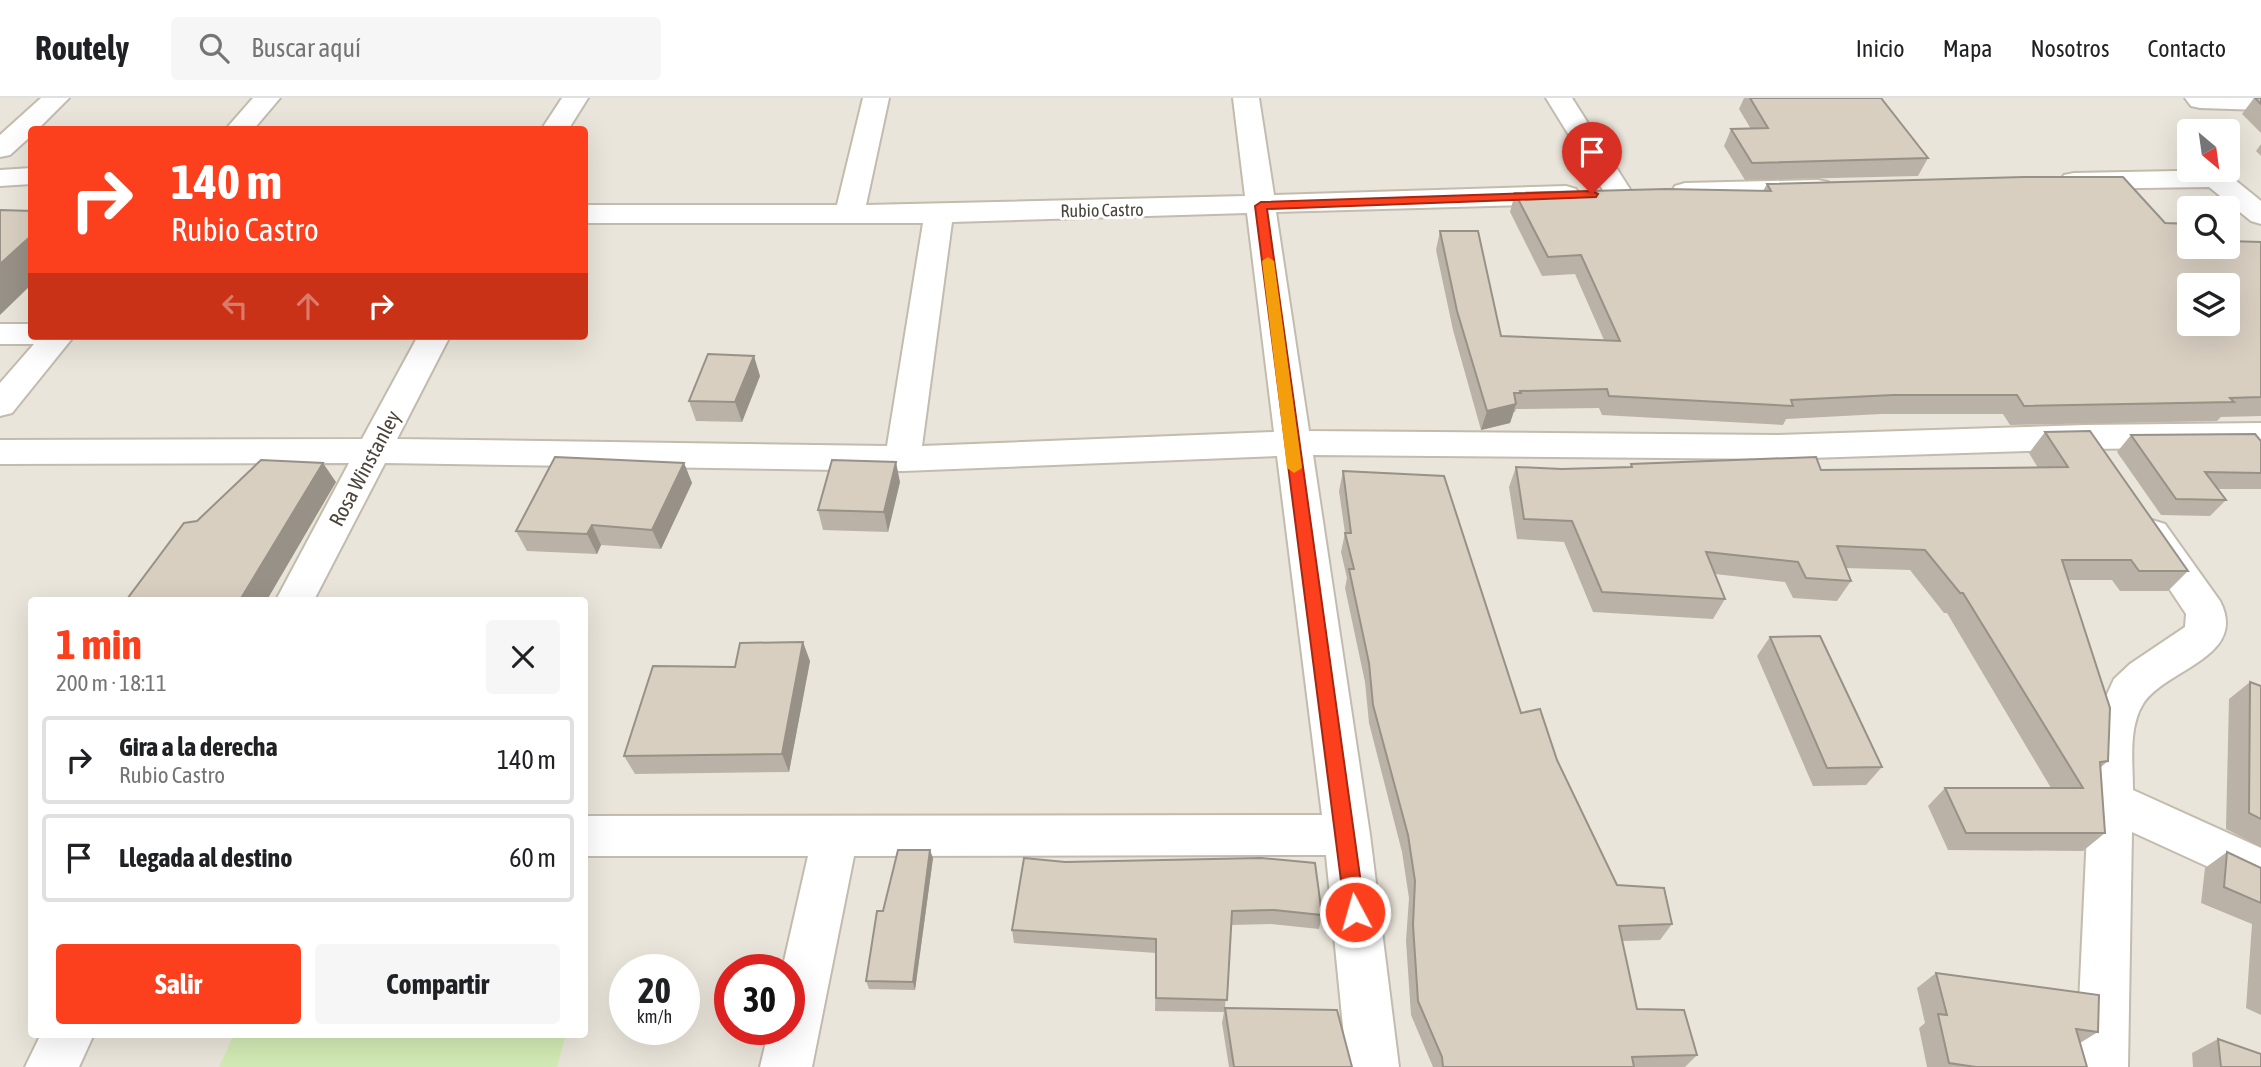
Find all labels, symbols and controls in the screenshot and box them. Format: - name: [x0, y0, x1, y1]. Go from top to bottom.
- search box: [171, 17, 661, 80]
- text: Routely: [35, 29, 129, 67]
- icon: search: [195, 29, 233, 67]
- text: Buscar aquí: [251, 33, 361, 63]
- text: Inicio: [1856, 35, 1905, 62]
- text: Mapa: [1943, 35, 1992, 62]
- text: Nosotros: [2030, 35, 2109, 62]
- text: Contacto: [2147, 35, 2226, 62]
- north arrow: [2177, 119, 2240, 182]
- map controls: [2177, 119, 2240, 336]
- pin: [1562, 122, 1622, 194]
- icon: arrive: [1573, 133, 1611, 171]
- text: 140 m: [171, 153, 282, 209]
- icon: right: [56, 154, 147, 245]
- button: search: [2177, 196, 2240, 259]
- street label: Rubio Castro: [1060, 199, 1144, 221]
- text: Rubio Castro: [171, 211, 319, 248]
- button: layers: [2177, 273, 2240, 336]
- icon: left: [216, 287, 254, 325]
- icon: ahead: [289, 287, 327, 325]
- icon: right: [362, 287, 400, 325]
- street label: Rosa Winstanley: [323, 406, 405, 530]
- text: 1 min: [56, 620, 142, 668]
- button: close: [486, 620, 560, 694]
- text: 200 m · 18:11: [56, 670, 167, 696]
- text: Gira a la derecha: [119, 732, 278, 762]
- icon: right: [60, 741, 98, 779]
- text: 140 m: [497, 745, 556, 775]
- text: Rubio Castro: [119, 762, 225, 788]
- icon: arrive: [60, 839, 98, 877]
- text: Llegada al destino: [119, 843, 292, 873]
- text: 60 m: [509, 843, 556, 873]
- position arrow: [1318, 875, 1392, 949]
- button: Salir: [56, 944, 301, 1024]
- button: Compartir: [315, 944, 560, 1024]
- speed limit sign: 30: [714, 954, 805, 1045]
- text: 20: [638, 970, 671, 1010]
- text: km/h: [637, 1006, 672, 1027]

